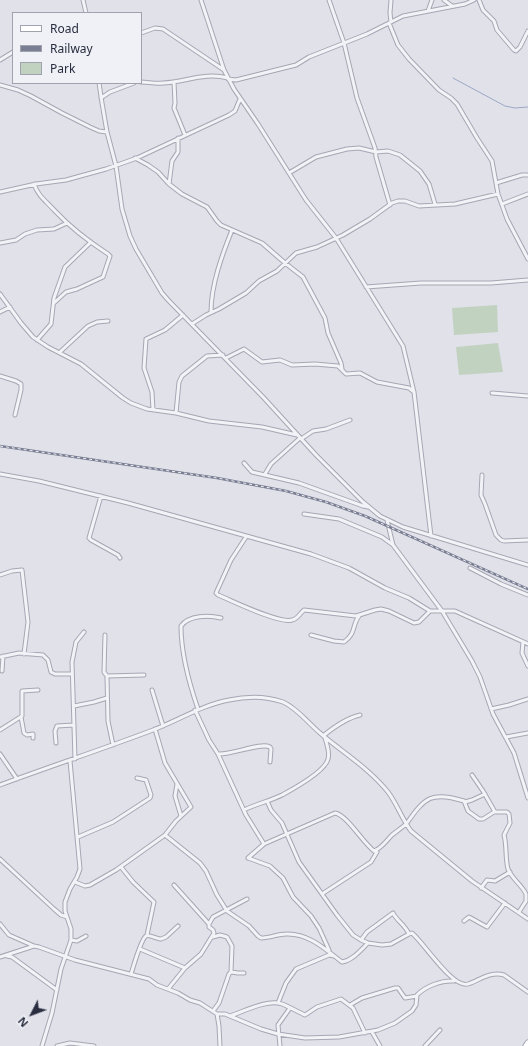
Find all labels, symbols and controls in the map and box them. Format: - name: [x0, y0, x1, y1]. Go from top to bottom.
- legend: [12, 12, 142, 84]
- text: Road: [50, 20, 79, 37]
- text: Railway: [50, 40, 93, 57]
- text: Park: [50, 60, 75, 77]
- north arrow: [12, 994, 52, 1034]
- text: N: [14, 1014, 31, 1031]

